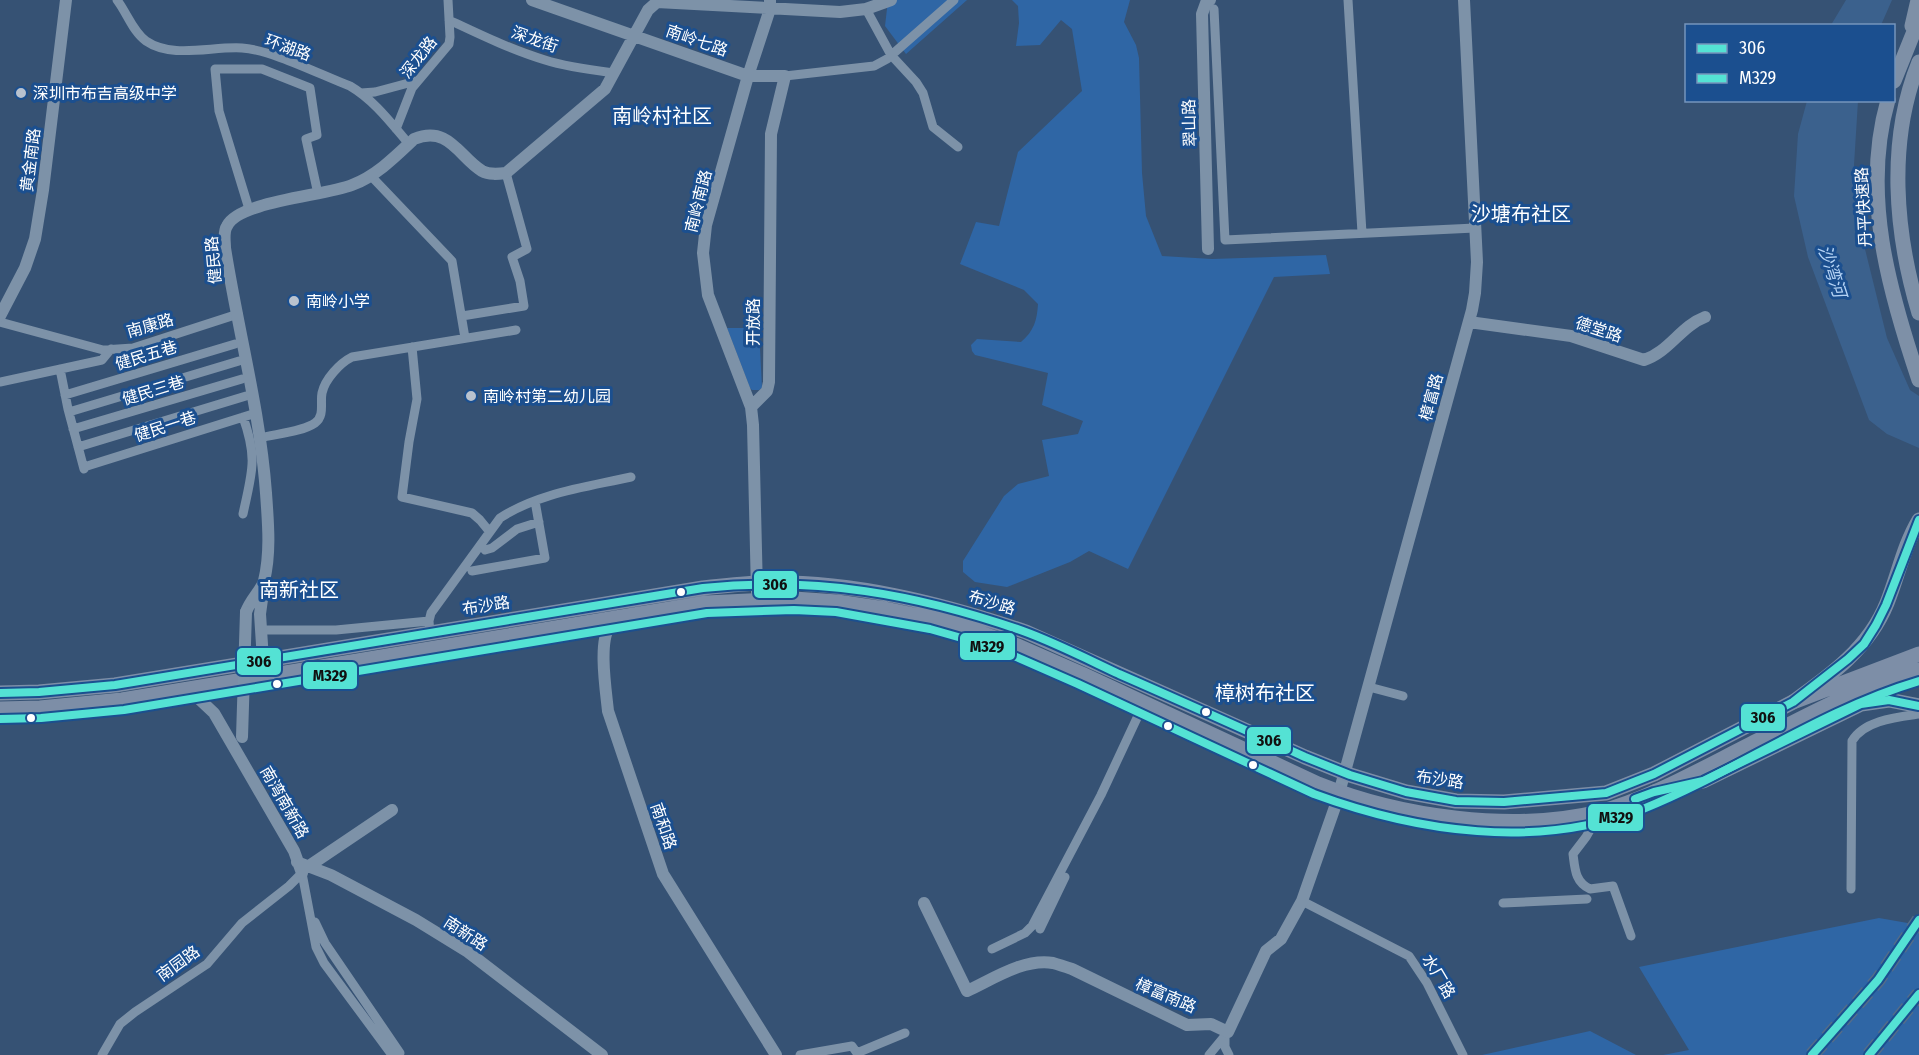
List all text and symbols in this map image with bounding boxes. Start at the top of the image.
street label: 南岭七路 [663,21,730,60]
street label: 深龙街 [509,23,561,56]
legend [1685,24,1895,102]
street label: 环湖路 [262,30,314,65]
street label: 深龙路 [396,33,441,82]
text: 306 [1739,37,1765,59]
text: M329 [1739,67,1776,89]
place label: 深圳市布吉高级中学 [33,84,177,103]
marker: 深圳市布吉高级中学 [14,86,28,100]
street label: 翠山路 [1179,99,1200,147]
district label: 南岭村社区 [612,104,712,128]
street label: 黄金南路 [17,127,44,193]
street label: 丹平快速路 [1852,167,1875,247]
street label: 南岭南路 [682,168,715,234]
district label: 沙塘布社区 [1471,202,1571,226]
street label: 健民路 [202,235,225,285]
water label: 沙湾河 [1813,242,1852,303]
place label: 南岭小学 [306,292,370,311]
marker: 南岭小学 [287,294,301,308]
street label: 开放路 [744,298,763,346]
street label: 南康路 [124,310,176,341]
street label: 德堂路 [1573,313,1625,346]
street label: 健民五巷 [113,337,180,374]
street label: 樟富路 [1416,371,1447,423]
street label: 健民三巷 [120,372,187,409]
place label: 南岭村第二幼儿园 [483,387,611,406]
marker: 南岭村第二幼儿园 [464,389,478,403]
street label: 健民一巷 [132,408,199,445]
line badge: 306 [753,570,798,599]
text: 306 [762,575,787,594]
district label: 南新社区 [259,578,339,602]
unlabelled marker [675,586,687,598]
street label: 布沙路 [966,586,1018,619]
street label: 布沙路 [461,592,511,619]
line badge: M329 [959,632,1016,661]
text: M329 [970,637,1004,656]
line badge: 306 [236,647,282,676]
text: 306 [246,652,271,671]
line badge: M329 [302,661,358,690]
text: M329 [313,666,347,685]
unlabelled marker [271,678,283,690]
district label: 樟树布社区 [1215,681,1315,705]
line badge: 306 [1740,703,1786,732]
unlabelled marker [1200,706,1212,718]
text: 306 [1750,708,1775,727]
unlabelled marker [25,712,37,724]
unlabelled marker [1162,720,1174,732]
line badge: 306 [1246,726,1292,755]
text: 306 [1256,731,1281,750]
unlabelled marker [1247,759,1259,771]
street label: 南湾南新路 [256,763,313,842]
street label: 布沙路 [1415,767,1465,792]
street label: 南和路 [647,800,680,852]
line badge: M329 [1587,803,1644,832]
text: M329 [1599,808,1633,827]
street label: 南新路 [440,912,491,954]
street label: 南园路 [153,942,203,985]
street label: 水厂路 [1418,951,1459,1002]
street label: 樟富南路 [1133,974,1199,1017]

